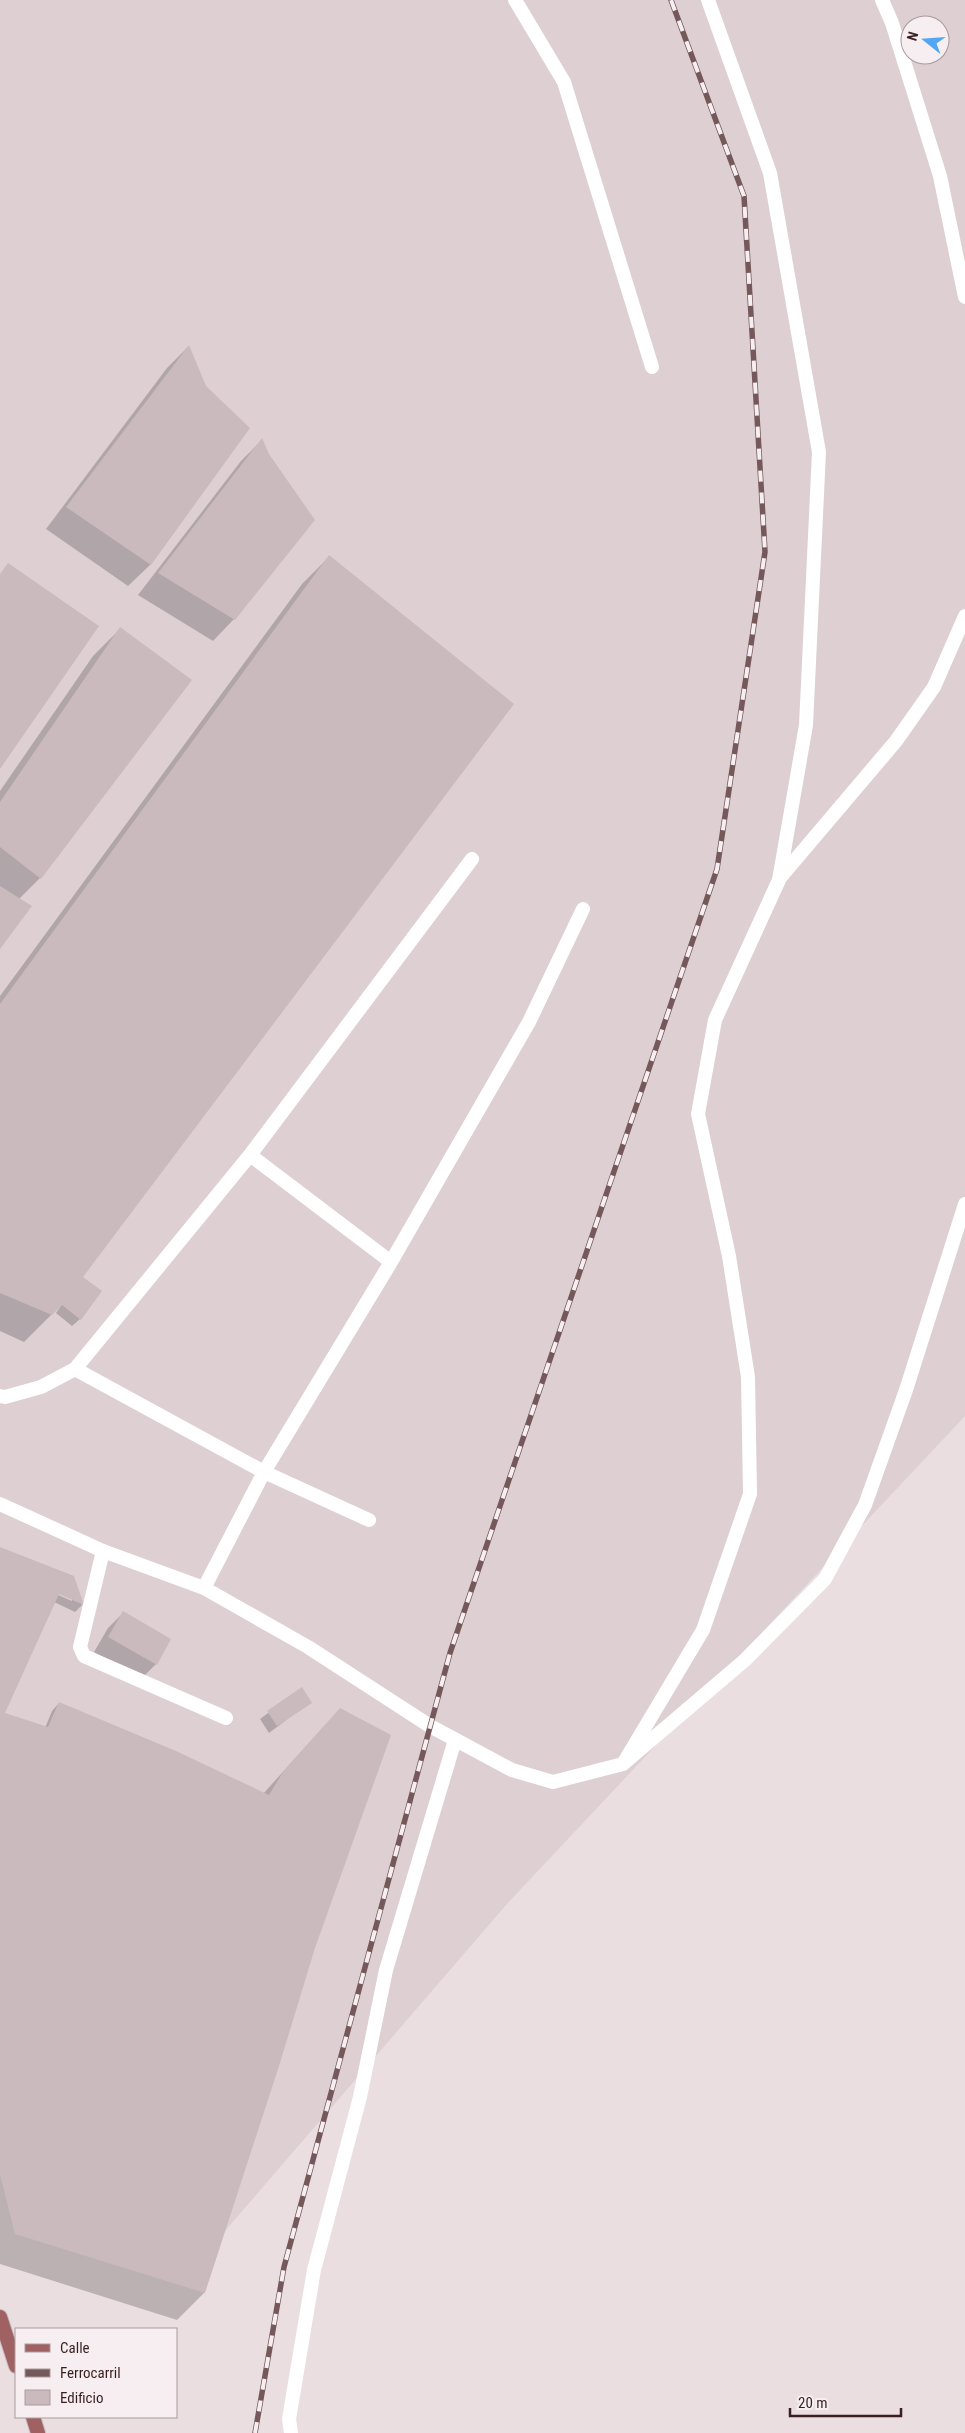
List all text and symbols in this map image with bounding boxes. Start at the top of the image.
north arrow [900,15,950,65]
text: N [904,30,921,43]
legend [15,2328,178,2418]
text: Calle [60,2339,90,2357]
text: Ferrocarril [60,2364,121,2382]
scale bar [790,2386,901,2418]
text: Edificio [60,2389,103,2407]
text: 20 m [798,2394,828,2412]

